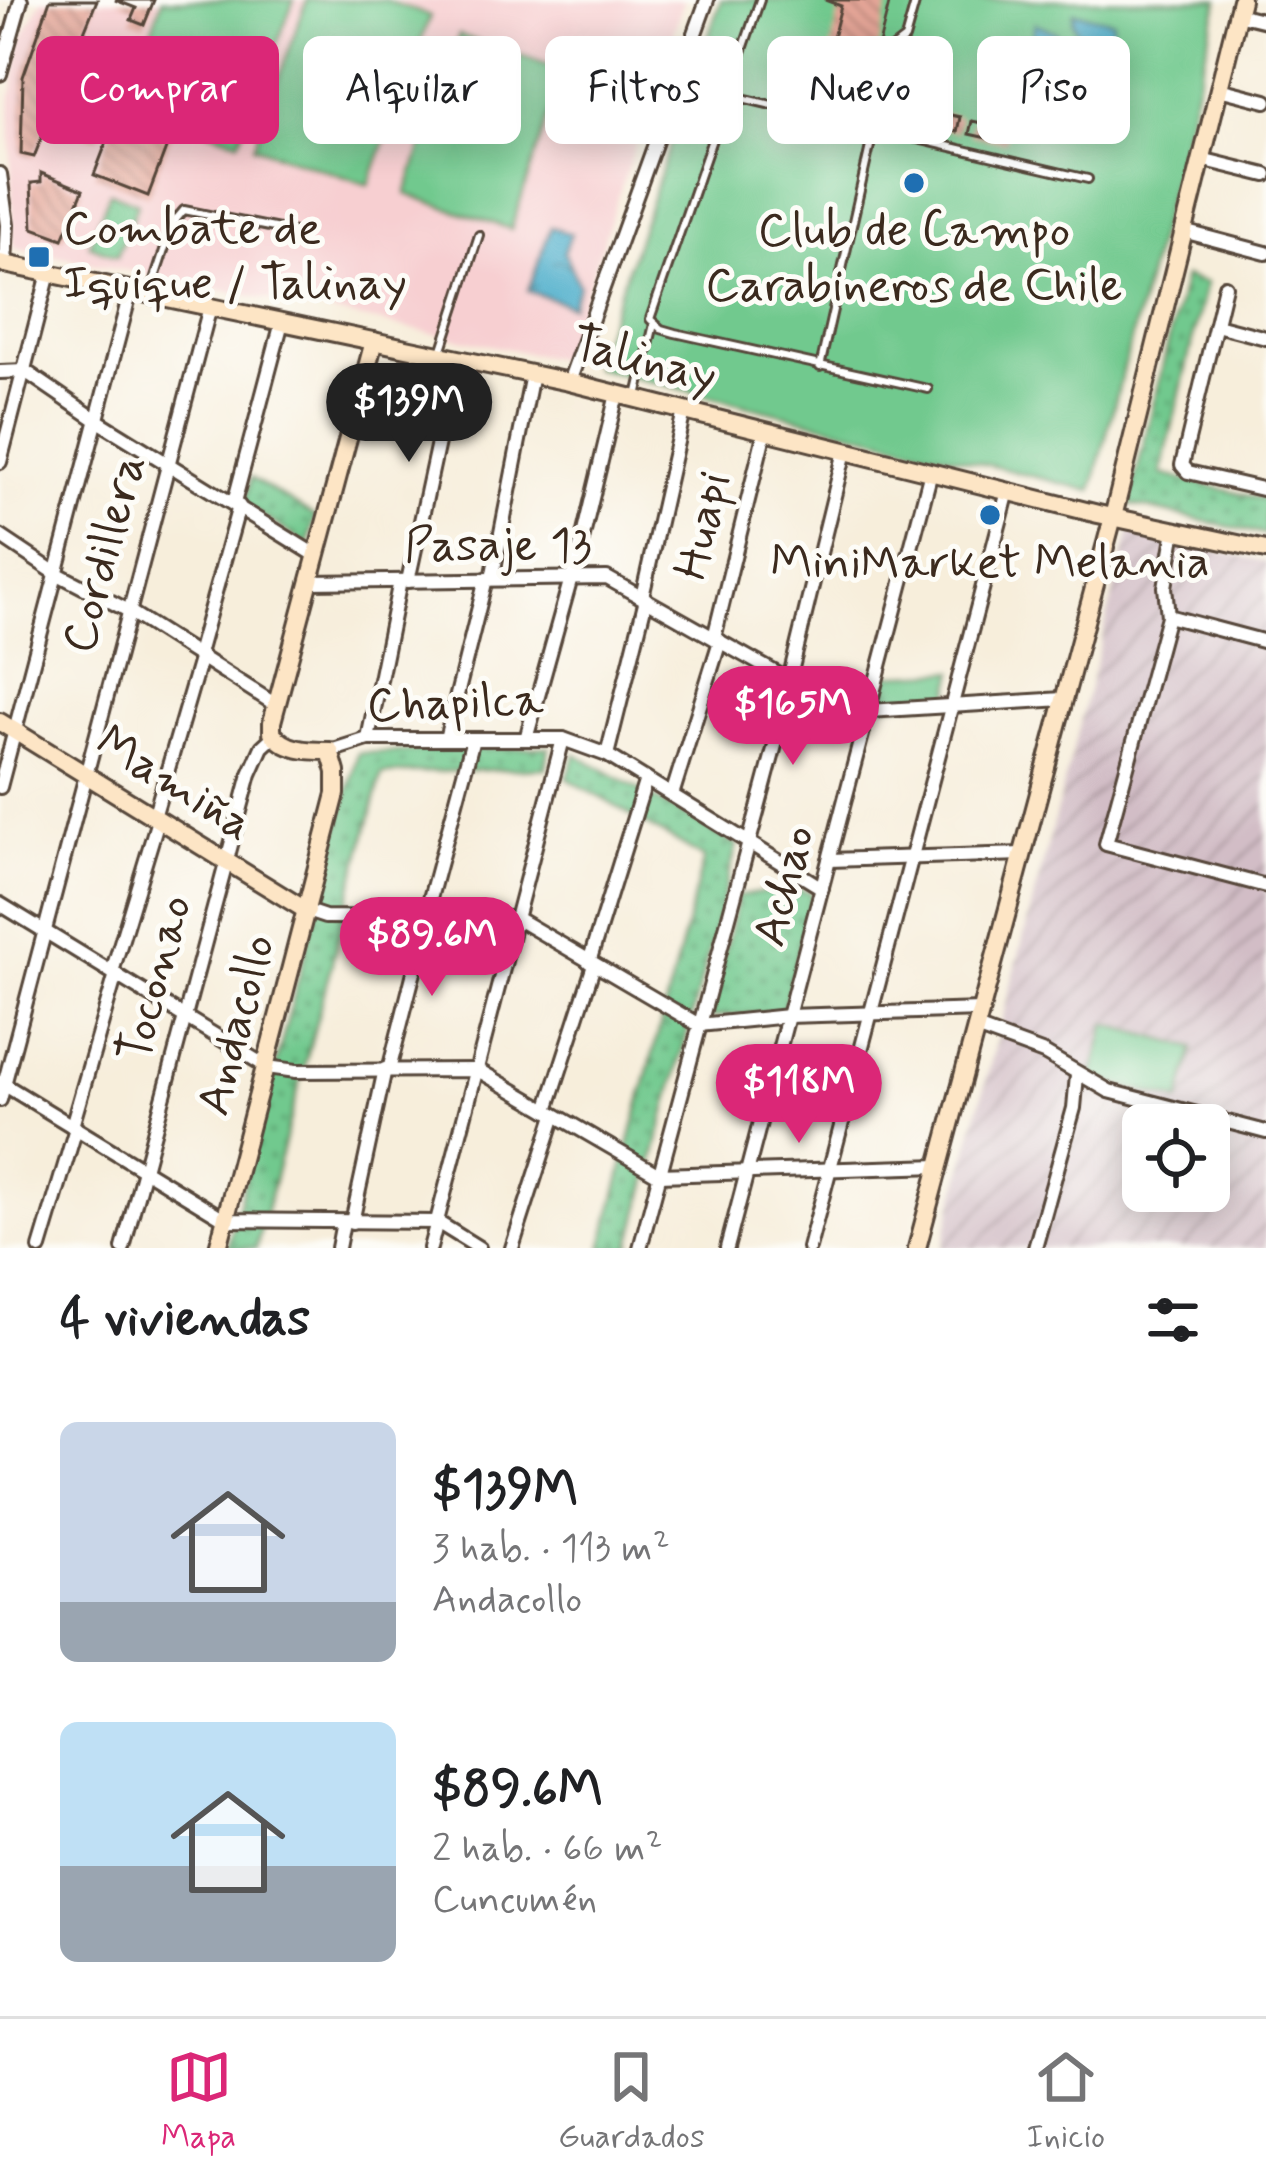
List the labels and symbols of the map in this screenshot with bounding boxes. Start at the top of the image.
marker: Club de Campo Carabineros de Chile [901,170,927,196]
place label: Combate de Iquique / Talinay [63,198,407,316]
place label: Club de Campo Carabineros de Chile [705,200,1123,318]
marker: Combate de Iquique / Talinay [26,244,52,270]
street label: Talinay [565,313,723,409]
pin: $139M [325,363,493,465]
street label: Cordillera [48,448,162,660]
street label: Huapi [660,466,748,586]
marker: MiniMarket Melania [977,502,1003,528]
street label: Pasaje 13 [404,515,592,578]
place label: MiniMarket Melania [770,532,1210,595]
pin: $165M [709,666,877,768]
street label: Chapilca [366,669,545,739]
street label: Mamiña [84,711,264,857]
street label: Achao [739,819,831,953]
street label: Toconao [103,888,209,1070]
pin: $89.6M [334,897,530,999]
street label: Andacollo [183,928,291,1122]
pin: $118M [715,1044,883,1146]

